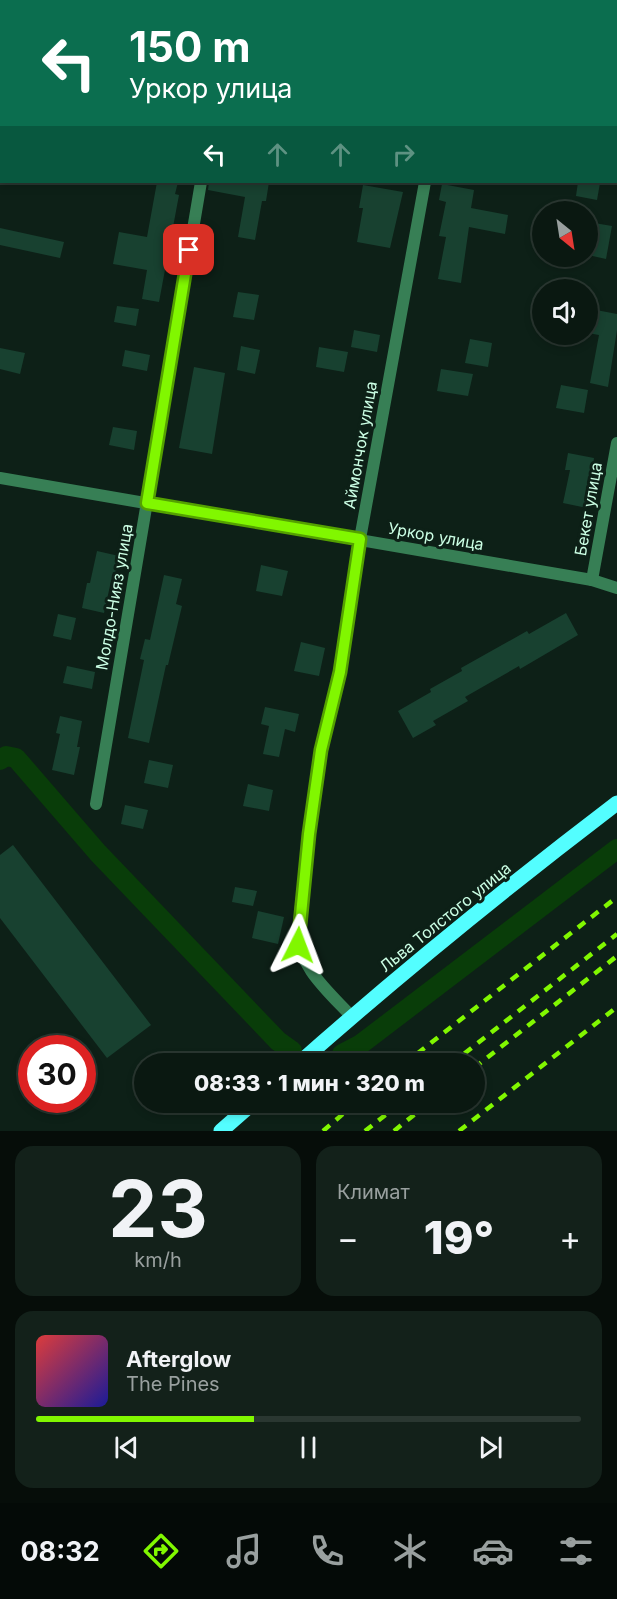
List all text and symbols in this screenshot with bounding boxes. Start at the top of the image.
text: 150 m [129,21,251,72]
icon: left [30,24,108,102]
text: Уркор улица [129,72,293,105]
icon: left [198,138,231,171]
icon: ahead [261,138,294,171]
icon: ahead [324,138,357,171]
icon: right [387,138,420,171]
north arrow [532,201,598,267]
map controls [532,201,598,345]
pin [163,224,214,275]
icon: arrive [172,233,205,266]
button: sound [532,279,598,345]
street label: Аймончок улица [339,380,381,510]
street label: Бекет улица [570,461,606,557]
street label: Уркор улица [387,518,485,554]
street label: Молдо-Нияз улица [91,522,137,672]
street label: Льва Толстого улица [375,858,515,976]
position arrow [266,913,330,977]
speed limit sign: 30 [18,1035,96,1113]
text: 08:33 · 1 мин · 320 m [194,1070,425,1096]
text: 23 [108,1161,208,1256]
text: Климат [337,1180,410,1204]
text: 19° [424,1210,494,1265]
text: − [337,1218,359,1258]
text: + [559,1218,581,1258]
text: km/h [134,1248,182,1272]
text: Afterglow [126,1346,231,1372]
text: The Pines [126,1372,220,1396]
icon: previous [110,1431,143,1464]
icon: pause [292,1431,325,1464]
icon: next [474,1431,507,1464]
icon: directions [140,1530,182,1572]
icon: music [223,1530,265,1572]
icon: phone [306,1530,348,1572]
icon: climate [389,1530,431,1572]
icon: car [472,1530,514,1572]
icon: filters [555,1530,597,1572]
text: 08:32 [20,1535,100,1568]

